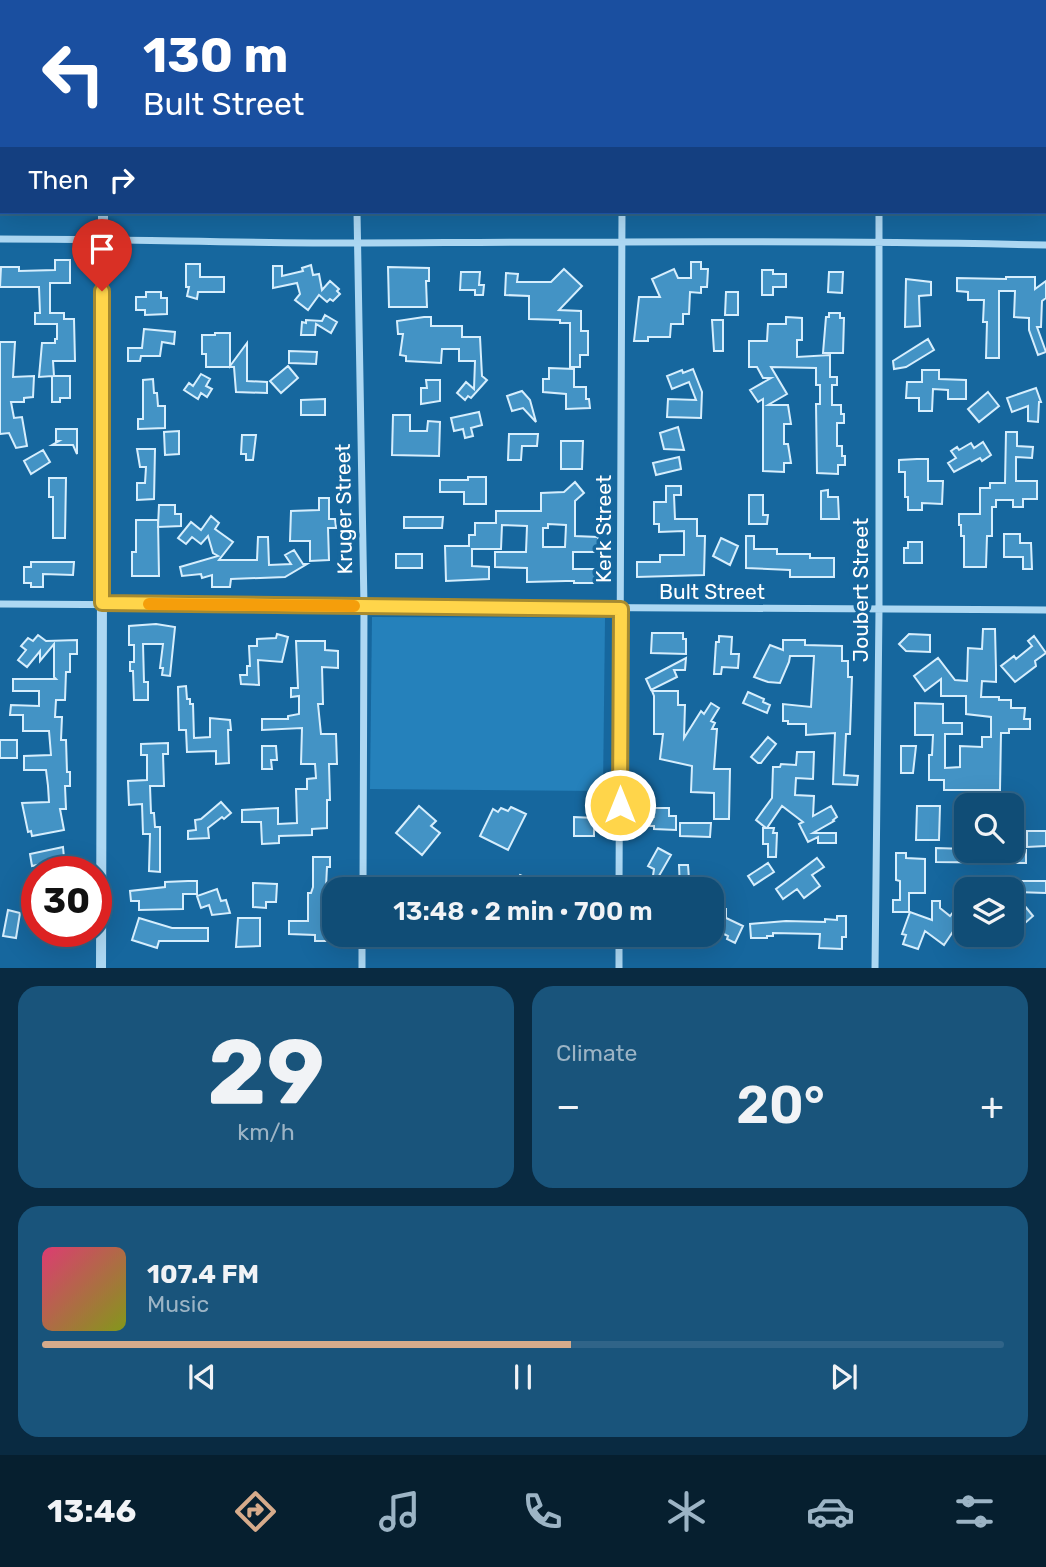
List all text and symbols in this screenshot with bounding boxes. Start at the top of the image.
text: 130 m [143,26,288,84]
icon: left [28,28,119,119]
text: Bult Street [143,85,304,123]
icon: right [103,161,141,199]
text: Then [28,165,89,196]
pin [72,219,132,291]
icon: arrive [83,230,121,268]
street label: Kruger Street [330,443,357,575]
street label: Kerk Street [591,475,616,583]
street label: Joubert Street [848,518,873,662]
street label: Bult Street [659,579,765,604]
position arrow [583,768,657,842]
map controls [954,793,1024,947]
button: search [954,793,1024,863]
speed limit sign: 30 [21,856,112,947]
button: layers [954,877,1024,947]
text: 13:48 · 2 min · 700 m [393,896,653,927]
text: 29 [207,1018,325,1126]
text: Climate [556,1039,637,1067]
text: 20° [736,1074,825,1136]
text: − [556,1083,581,1129]
text: + [980,1083,1004,1129]
text: km/h [237,1118,295,1146]
text: 107.4 FM [147,1259,259,1290]
text: Music [147,1290,209,1318]
icon: previous [183,1358,221,1396]
icon: pause [504,1358,542,1396]
icon: next [825,1358,863,1396]
icon: directions [231,1487,280,1536]
icon: music [375,1487,424,1536]
icon: phone [518,1487,567,1536]
icon: climate [662,1487,711,1536]
icon: car [806,1487,855,1536]
icon: filters [950,1487,999,1536]
text: 13:46 [47,1492,136,1530]

